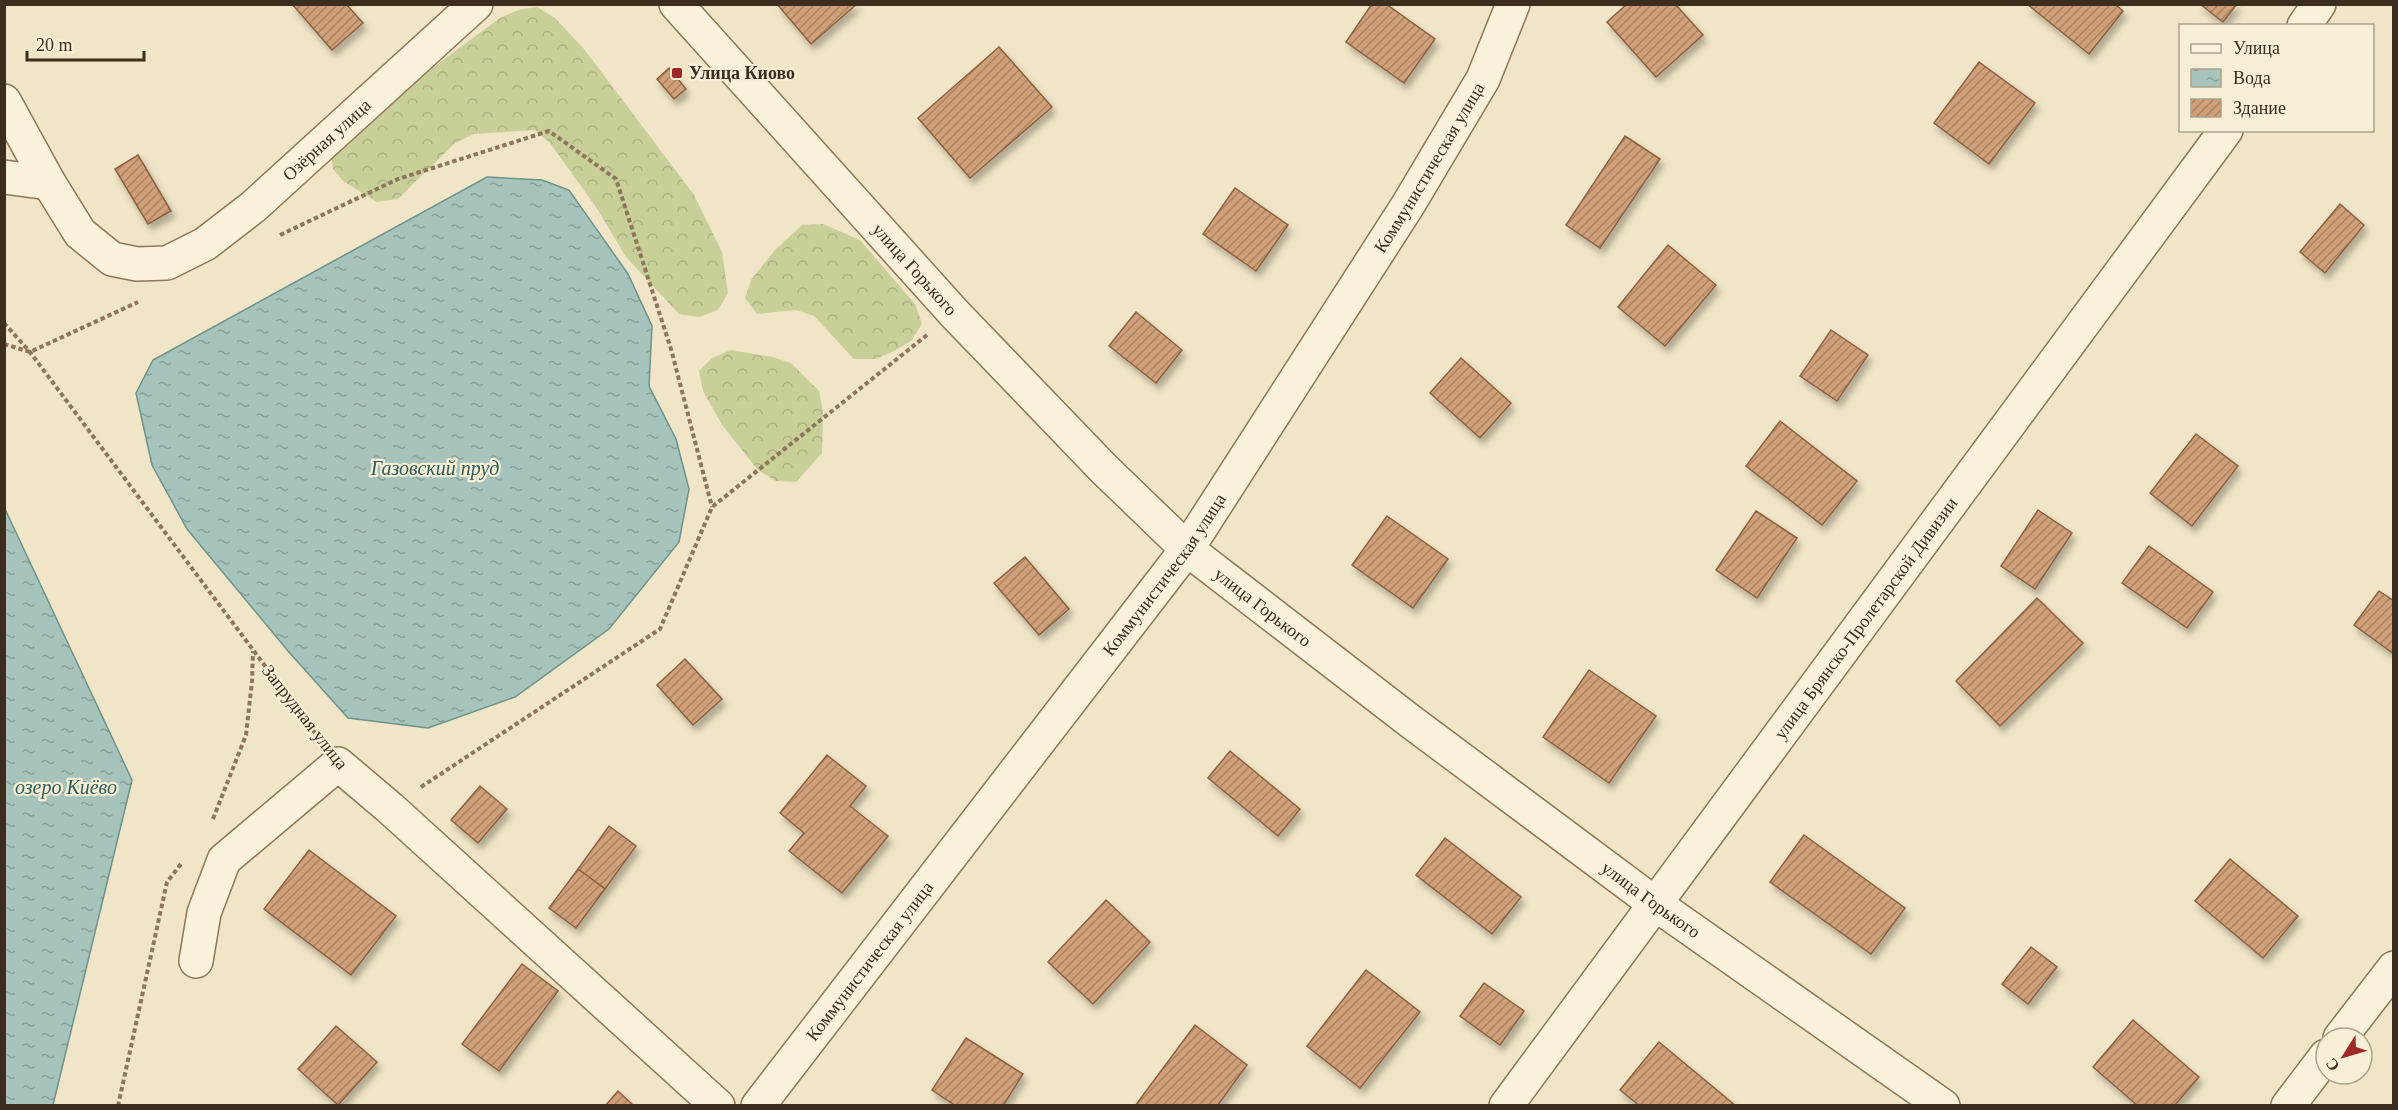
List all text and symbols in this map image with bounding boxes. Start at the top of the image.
scale bar [27,24,144,62]
legend [2179,24,2374,132]
text: 20 m [36,35,73,55]
text: Улица [2233,38,2280,58]
place label: Улица Киово [689,63,795,83]
marker: Улица Киово [670,66,684,80]
text: Вода [2233,68,2271,88]
street label: Коммунистическая улица [1370,79,1489,256]
street label: Озёрная улица [279,95,375,185]
text: Здание [2233,98,2286,118]
street label: улица Горького [868,219,961,320]
water label: Газовский пруд [370,457,499,480]
street label: Коммунистическая улица [1099,490,1230,660]
street label: улица Брянско-Пролетарской Дивизии [1770,493,1962,743]
street label: улица Горького [1210,564,1315,651]
street label: Запрудная улица [258,661,352,773]
water label: озеро Киёво [15,776,117,799]
street label: улица Горького [1598,857,1704,942]
street label: Коммунистическая улица [802,877,937,1045]
north arrow [2314,1026,2374,1086]
text: С [2322,1055,2343,1074]

